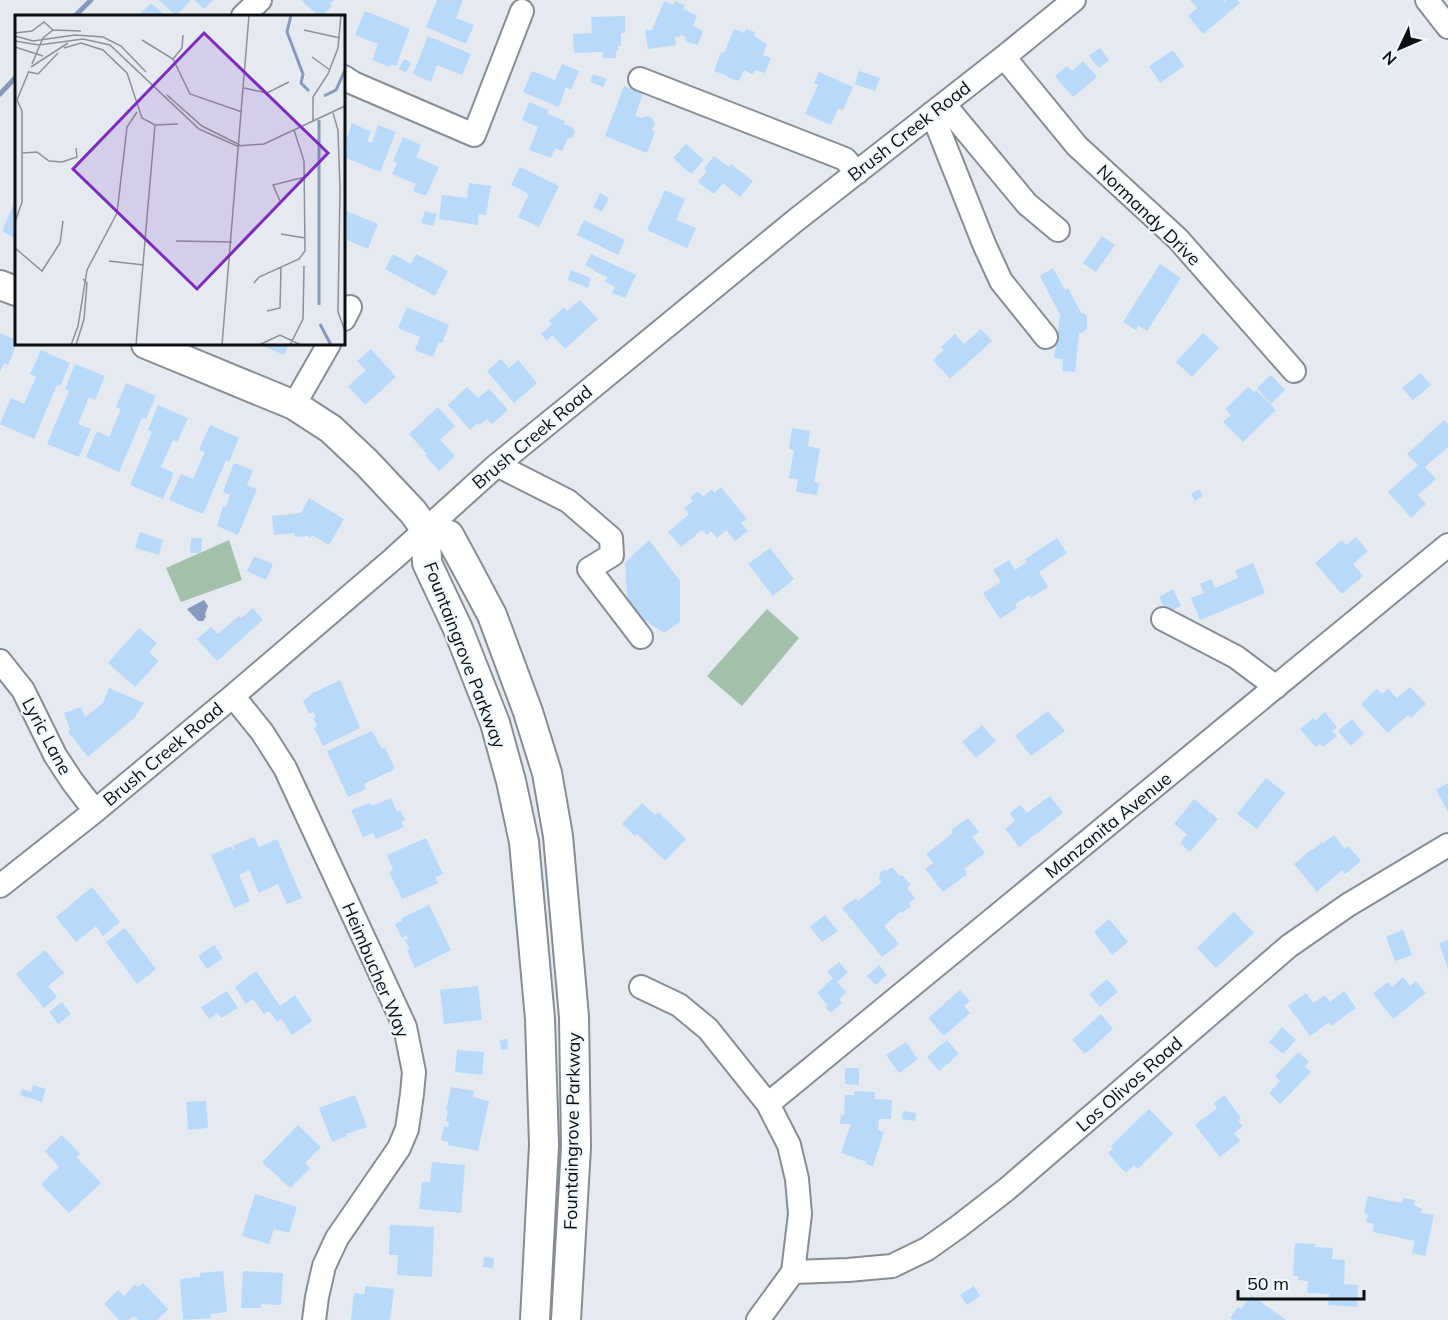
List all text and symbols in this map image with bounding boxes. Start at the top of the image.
inset map [15,15,345,345]
north arrow [1370,18,1430,78]
text: N [1378,47,1401,70]
street label: Brush Creek Road [843,76,975,186]
street label: Normandy Drive [1092,160,1206,270]
street label: Brush Creek Road [467,380,597,494]
street label: Fountaingrove Parkway [419,559,511,752]
street label: Lyric Lane [17,694,77,778]
street label: Brush Creek Road [98,697,228,811]
street label: Manzanita Avenue [1040,767,1176,883]
street label: Heimbucher Way [337,899,415,1041]
street label: Fountaingrove Parkway [559,1032,585,1230]
street label: Los Olivos Road [1071,1032,1187,1136]
scale bar [1238,1263,1364,1301]
text: 50 m [1247,1272,1289,1295]

